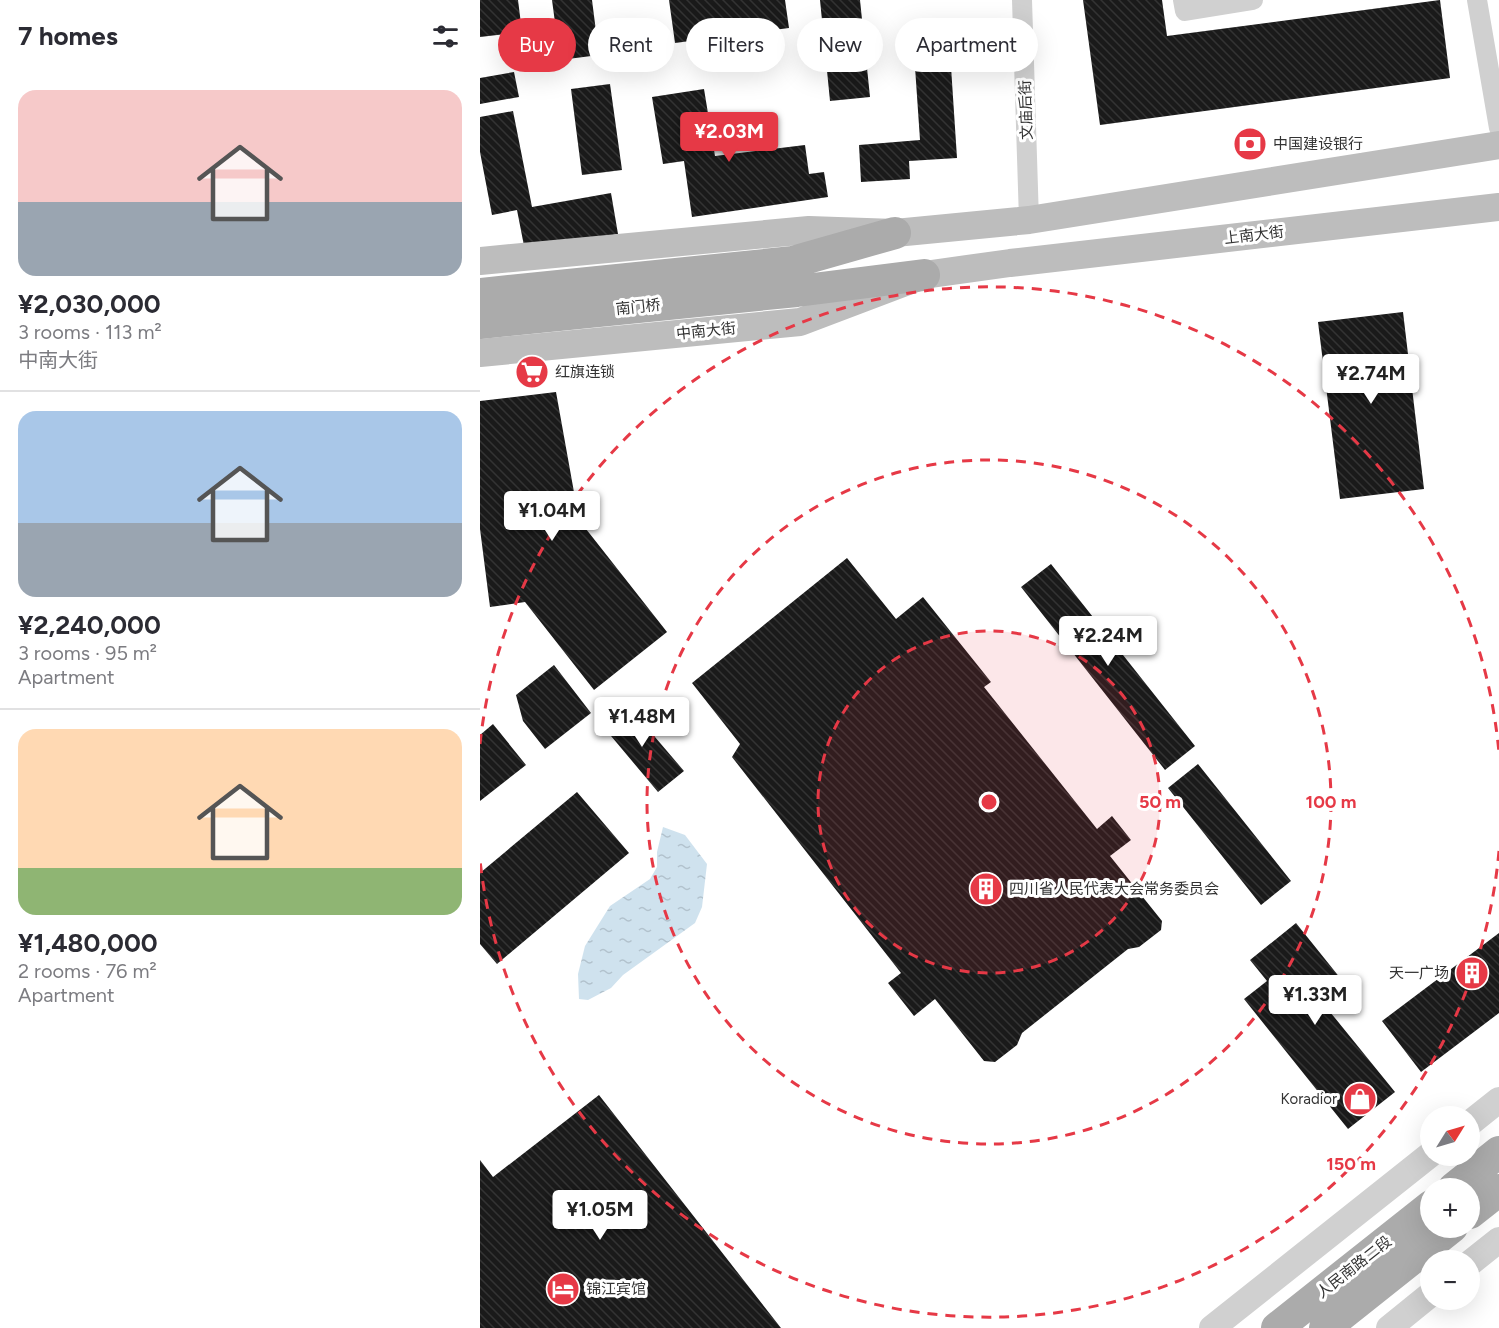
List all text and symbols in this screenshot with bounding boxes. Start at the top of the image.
chip: Buy [498,18,576,72]
chip: Rent [588,18,674,72]
chip: Filters [686,18,785,72]
chip: New [797,18,883,72]
chip: Apartment [895,18,1038,72]
text: 7 homes [18,20,118,52]
icon: filters [429,20,462,53]
street label: 文庙后街 [1016,80,1036,140]
pin: ¥2.03M [680,112,778,163]
text: ¥2.03M [694,119,764,143]
bank icon: 中国建设银行 [1232,126,1268,162]
icon: home [186,129,294,237]
place label: 中国建设银行 [1273,135,1363,153]
street label: 上南大街 [1223,222,1285,248]
text: ¥2,030,000 [18,288,161,320]
street label: 南门桥 [615,296,661,318]
street label: 中南大街 [675,319,737,343]
text: 3 rooms · 113 m² [18,320,162,344]
text: 中南大街 [18,348,98,372]
supermarket icon: 红旗连锁 [514,354,550,390]
pin: ¥2.74M [1322,354,1420,405]
text: ¥2.74M [1336,361,1406,385]
place label: 红旗连锁 [555,363,615,381]
icon: home [186,450,294,558]
pin: ¥1.04M [503,491,601,542]
text: ¥1.04M [518,498,586,522]
text: ¥2,240,000 [18,609,161,641]
pin: ¥2.24M [1059,616,1157,667]
text: ¥2.24M [1073,623,1143,647]
text: 3 rooms · 95 m² [18,641,157,665]
text: Apartment [18,665,115,689]
pin: ¥1.48M [593,697,691,748]
text: ¥1.48M [608,704,676,728]
icon: home [186,768,294,876]
text: 50 m [1139,791,1181,813]
text: 100 m [1306,791,1356,813]
centre of rings [979,792,999,812]
building icon: 四川省人民代表大会常务委员会 [968,871,1004,907]
place label: 四川省人民代表大会常务委员会 [1009,880,1219,898]
text: ¥1,480,000 [18,927,158,959]
building icon: 天一广场 [1454,955,1490,991]
text: 2 rooms · 76 m² [18,959,157,983]
place label: 天一广场 [1389,964,1449,982]
pin: ¥1.33M [1266,975,1364,1026]
text: ¥1.33M [1283,982,1347,1006]
text: Apartment [18,983,115,1007]
shop icon: Koradior [1342,1081,1378,1117]
place label: Koradior [1281,1090,1337,1108]
north arrow [1420,1106,1480,1166]
map controls [1420,1106,1480,1310]
text: 150 m [1326,1153,1376,1175]
button: + [1420,1178,1480,1238]
pin: ¥1.05M [551,1190,649,1241]
text: ¥1.05M [566,1197,634,1221]
street label: 人民南路二段 [1313,1232,1395,1302]
button: − [1420,1250,1480,1310]
hotel icon: 锦江宾馆 [545,1271,581,1307]
place label: 锦江宾馆 [586,1280,646,1298]

